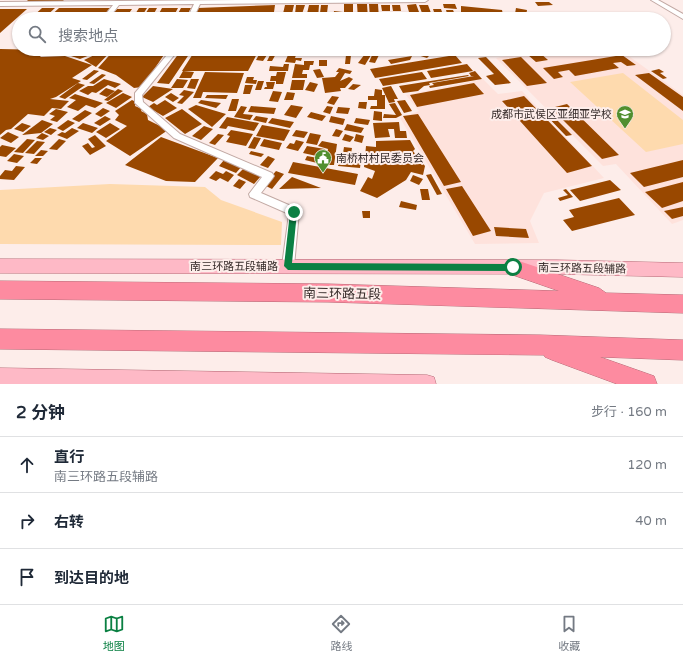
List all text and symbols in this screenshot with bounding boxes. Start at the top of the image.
search box [12,12,671,56]
icon: search [26,23,48,45]
text: 搜索地点 [58,27,118,45]
school or university icon: 成都市武侯区亚细亚学校 [615,104,635,129]
place label: 成都市武侯区亚细亚学校 [491,108,612,121]
public building icon: 南桥村村民委员会 [313,148,333,173]
place label: 南桥村村民委员会 [336,152,424,165]
route end [285,203,303,221]
route start [504,258,522,276]
street label: 南三环路五段辅路 [190,260,278,273]
street label: 南三环路五段辅路 [538,261,626,276]
street label: 南三环路五段 [303,285,381,303]
text: 2 分钟 [16,402,65,423]
text: 步行 · 160 m [591,404,667,420]
text: 直行 [54,448,84,466]
icon: ahead [16,454,38,476]
text: 120 m [627,457,667,473]
text: 南三环路五段辅路 [54,469,158,485]
icon: right [16,510,38,532]
text: 右转 [54,513,84,531]
text: 40 m [635,513,667,529]
icon: arrive [16,566,38,588]
text: 到达目的地 [54,569,129,587]
tab: 地图 [103,613,125,653]
tab: 路线 [330,613,352,653]
tab: 收藏 [558,613,580,653]

